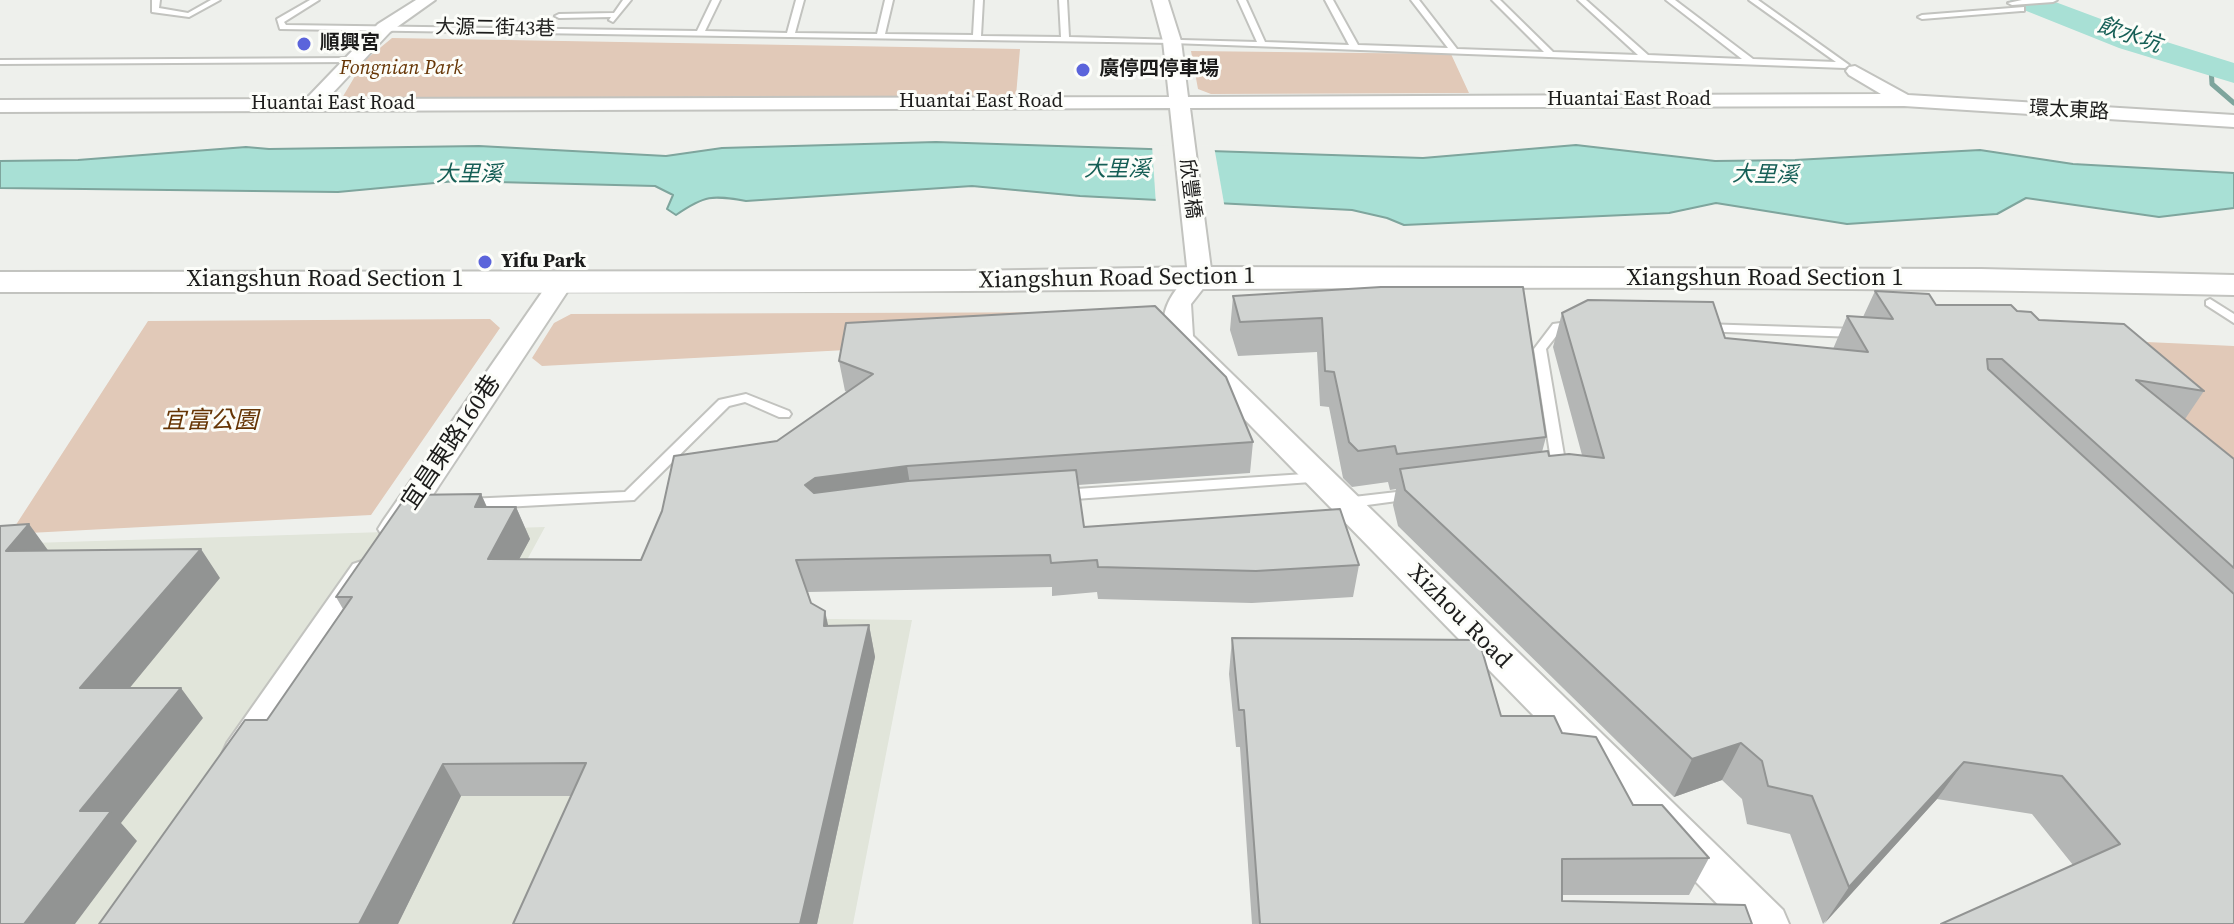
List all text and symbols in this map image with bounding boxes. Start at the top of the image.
water label: 飲水坑 [2094,13,2164,59]
street label: 大源二街43巷 [435,16,555,42]
place label: 順興宮 [320,32,380,56]
marker: 順興宮 [295,35,313,53]
park label: Fongnian Park [339,57,463,81]
place label: 廣停四停車場 [1099,58,1219,82]
marker: 廣停四停車場 [1074,61,1092,79]
street label: Huantai East Road [1547,88,1711,112]
street label: Huantai East Road [899,90,1063,114]
street label: Huantai East Road [251,92,415,116]
street label: 環太東路 [2028,97,2110,125]
water label: 大里溪 [1084,157,1150,183]
street label: 欣豐橋 [1173,158,1205,220]
water label: 大里溪 [436,162,502,188]
water label: 大里溪 [1732,162,1798,190]
place label: Yifu Park [501,250,586,274]
marker: Yifu Park [476,253,494,271]
street label: Xiangshun Road Section 1 [978,262,1256,296]
street label: Xiangshun Road Section 1 [1627,265,1903,293]
street label: Xiangshun Road Section 1 [187,266,463,294]
street label: 宜昌東路160巷 [396,370,508,516]
park label: 宜富公園 [162,408,258,436]
street label: Xizhou Road [1401,559,1517,675]

